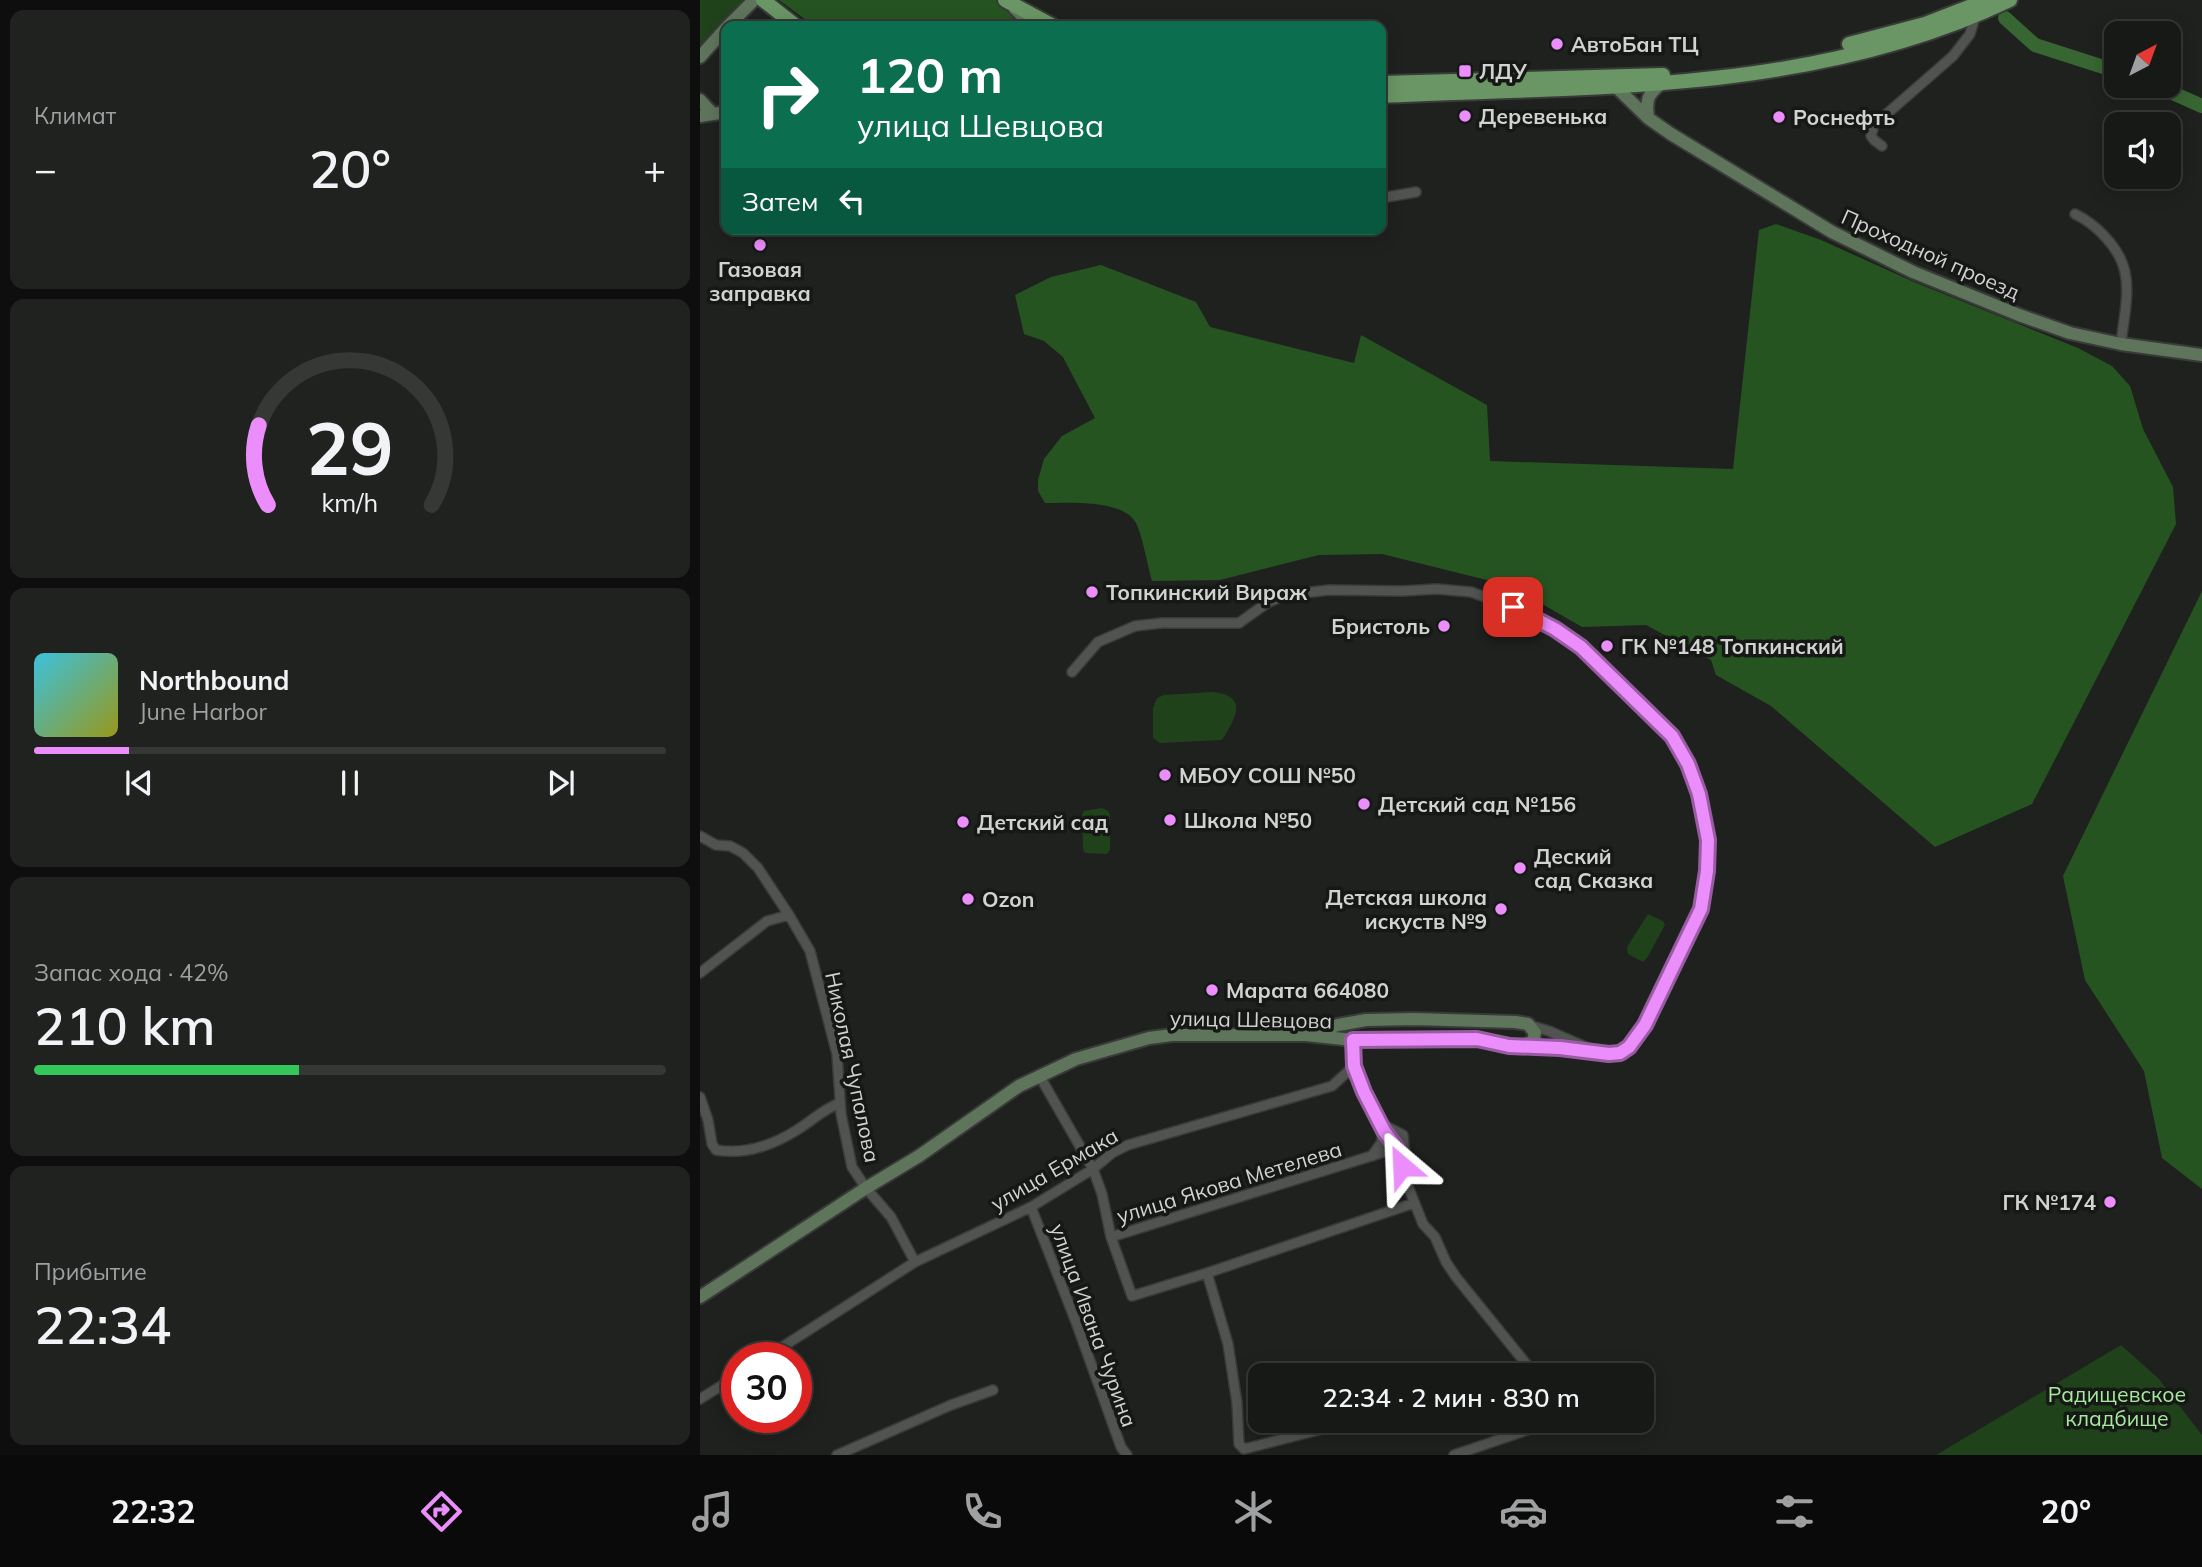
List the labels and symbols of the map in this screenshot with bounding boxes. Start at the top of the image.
north arrow [2104,21,2180,98]
place label: АвтоБан ТЦ [1571,31,1699,57]
marker: АвтоБан ТЦ [1549,36,1565,52]
place label: ЛДУ [1479,58,1527,84]
marker: ЛДУ [1457,63,1473,79]
place label: Деревенька [1479,103,1607,129]
place label: Роснефть [1793,104,1895,130]
marker: Деревенька [1457,108,1473,124]
marker: Роснефть [1771,109,1787,125]
street label: Проходной проезд [1838,203,2024,305]
marker: Газовая заправка [752,237,768,253]
place label: Газовая заправка [709,256,811,306]
pin [1483,577,1543,637]
place label: Топкинский Вираж [1106,579,1307,605]
marker: Топкинский Вираж [1084,584,1100,600]
place label: Бристоль [1331,613,1430,639]
marker: Бристоль [1436,618,1452,634]
place label: ГК №148 Топкинский [1621,633,1844,659]
marker: ГК №148 Топкинский [1599,638,1615,654]
place label: МБОУ СОШ №50 [1179,762,1356,788]
marker: МБОУ СОШ №50 [1157,767,1173,783]
place label: Детский сад №156 [1378,791,1576,817]
marker: Детский сад №156 [1356,796,1372,812]
place label: Школа №50 [1184,807,1312,833]
place label: Детский сад [977,809,1108,835]
marker: Школа №50 [1162,812,1178,828]
marker: Детский сад [955,814,971,830]
place label: Деский сад Сказка [1534,843,1653,893]
marker: Деский сад Сказка [1512,860,1528,876]
place label: Детская школа искуств №9 [1326,884,1487,934]
place label: Ozon [982,886,1034,912]
marker: Ozon [960,891,976,907]
marker: Детская школа искуств №9 [1493,901,1509,917]
street label: Николая Чупалова [820,969,886,1165]
place label: Марата 664080 [1226,977,1389,1003]
marker: Марата 664080 [1204,982,1220,998]
street label: улица Шевцова [1170,1005,1332,1033]
street label: улица Ермака [986,1122,1122,1216]
position arrow [1365,1129,1439,1203]
street label: улица Якова Метелева [1113,1135,1345,1229]
place label: ГК №174 [2003,1189,2096,1215]
marker: ГК №174 [2102,1194,2118,1210]
street label: улица Ивана Чурина [1045,1220,1143,1430]
speed limit sign: 30 [721,1342,812,1433]
park label: Радищевское кладбище [2048,1381,2186,1431]

